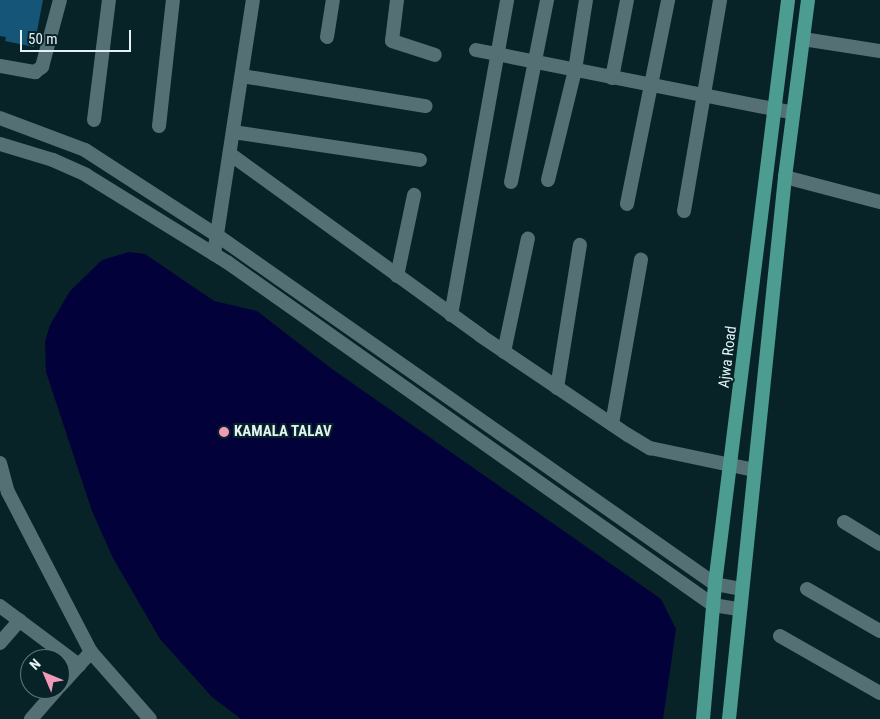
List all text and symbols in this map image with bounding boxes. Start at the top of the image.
scale bar [22,20,134,52]
text: 50 m [28,30,58,48]
street label: Ajwa Road [715,325,741,389]
place label: KAMALA TALAV [234,423,332,441]
marker: KAMALA TALAV [218,426,230,438]
north arrow [20,649,70,699]
text: N [26,655,44,673]

